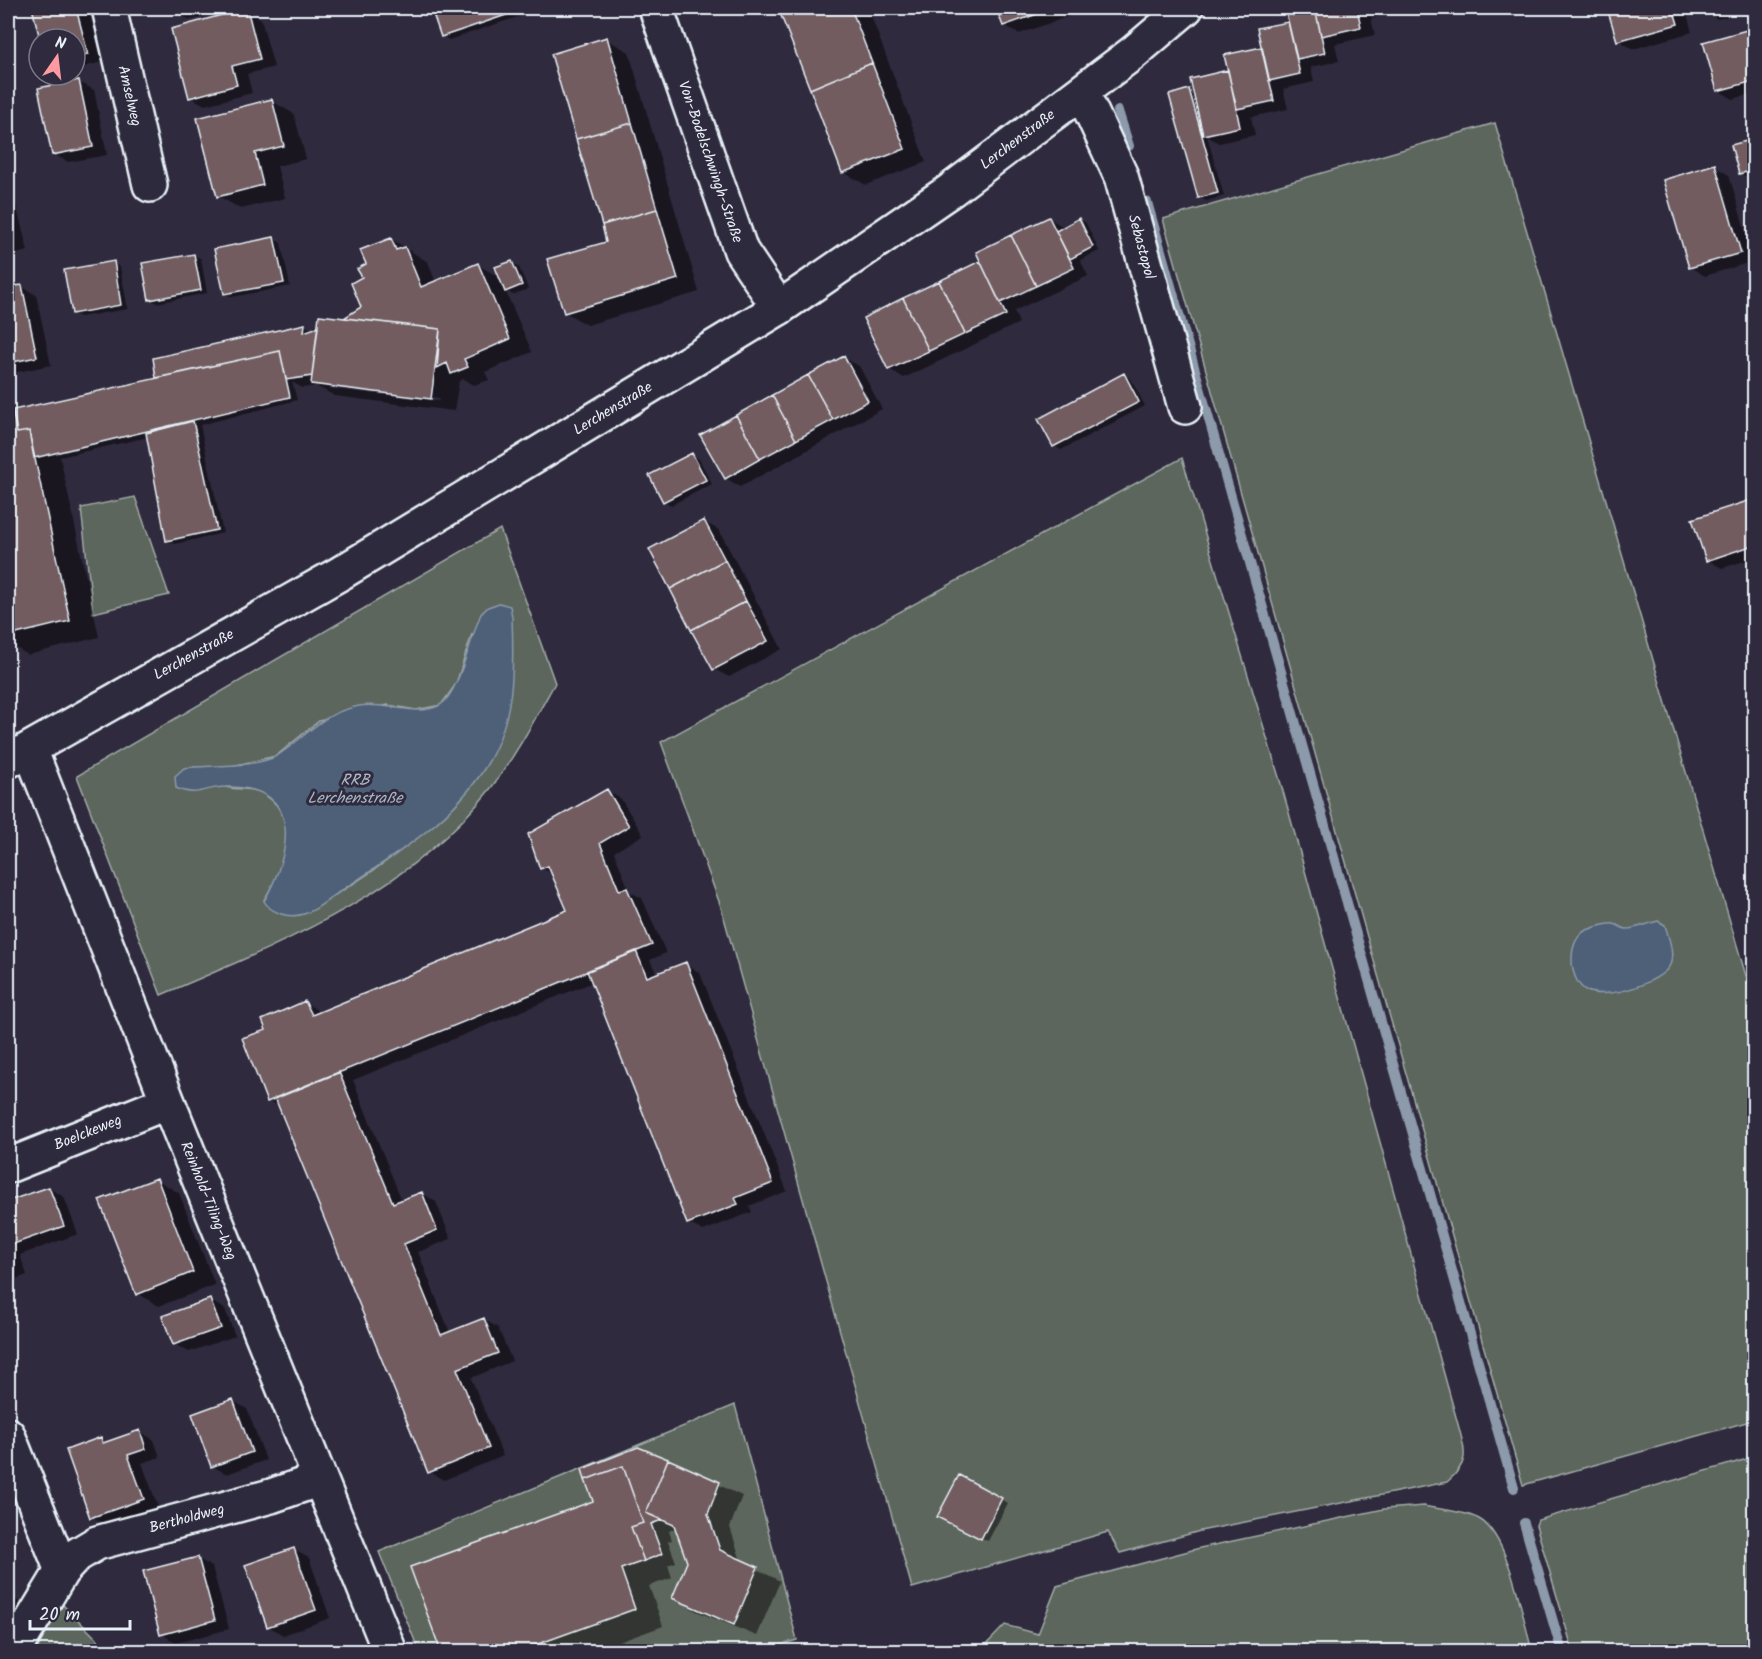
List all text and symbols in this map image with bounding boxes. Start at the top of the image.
north arrow [27,27,87,87]
text: N [52,31,68,57]
street label: Amselweg [110,63,148,129]
street label: Von-Bodelschwingh-Straße [671,78,749,247]
street label: Lerchenstraße [975,103,1061,176]
street label: Sebastopol [1121,212,1161,282]
street label: Lerchenstraße [569,376,658,442]
street label: Lerchenstraße [149,623,239,687]
water label: RRB Lerchenstraße [307,768,404,811]
street label: Boelckeweg [50,1109,126,1157]
street label: Reinhold-Tiling-Weg [173,1138,243,1264]
street label: Bertholdweg [147,1497,227,1541]
scale bar [30,1593,130,1631]
text: 20 m [39,1601,80,1630]

